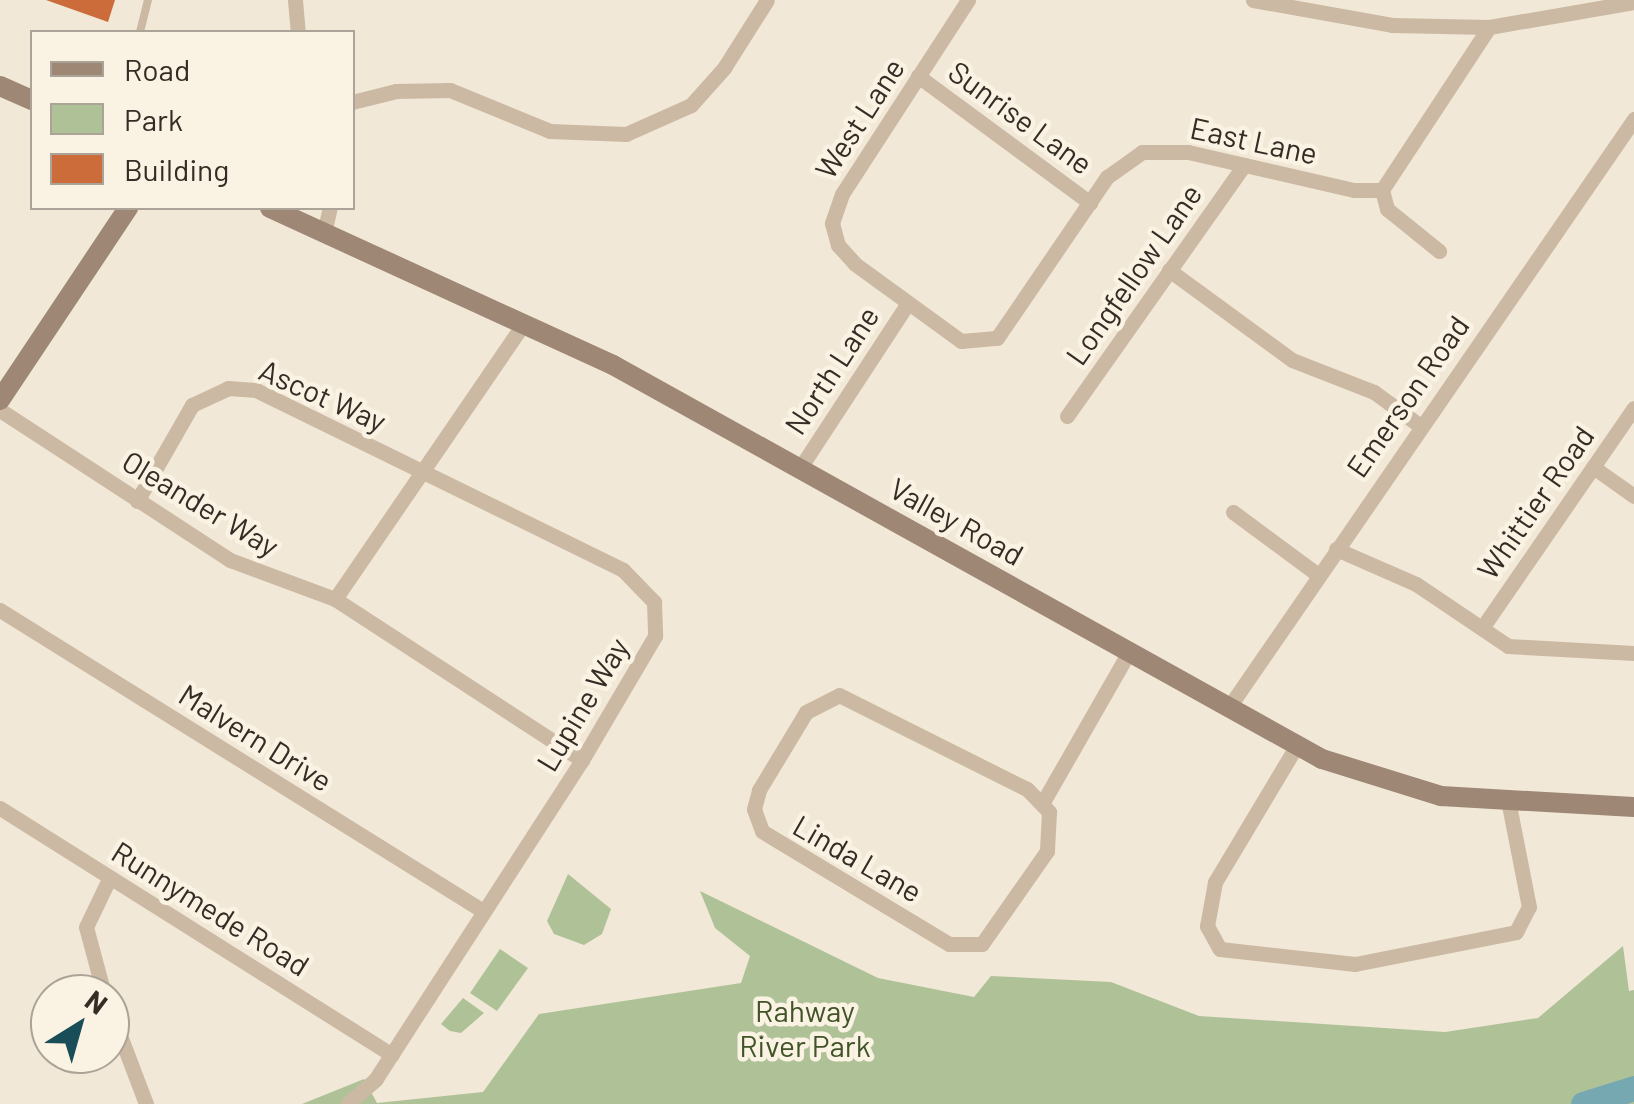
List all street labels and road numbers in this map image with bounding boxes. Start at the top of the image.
street label: West Lane [807,51,911,185]
street label: Sunrise Lane [942,53,1100,181]
street label: East Lane [1187,109,1321,171]
street label: Longfellow Lane [1057,177,1209,371]
street label: North Lane [776,299,886,441]
street label: Emerson Road [1338,308,1476,484]
street label: Ascot Way [254,351,392,439]
street label: Whittier Road [1469,418,1601,586]
street label: Oleander Way [116,442,286,564]
street label: Valley Road [884,470,1030,572]
street label: Lupine Way [528,631,636,777]
street label: Malvern Drive [173,676,339,798]
street label: Linda Lane [787,807,929,909]
street label: Runnymede Road [106,833,316,983]

